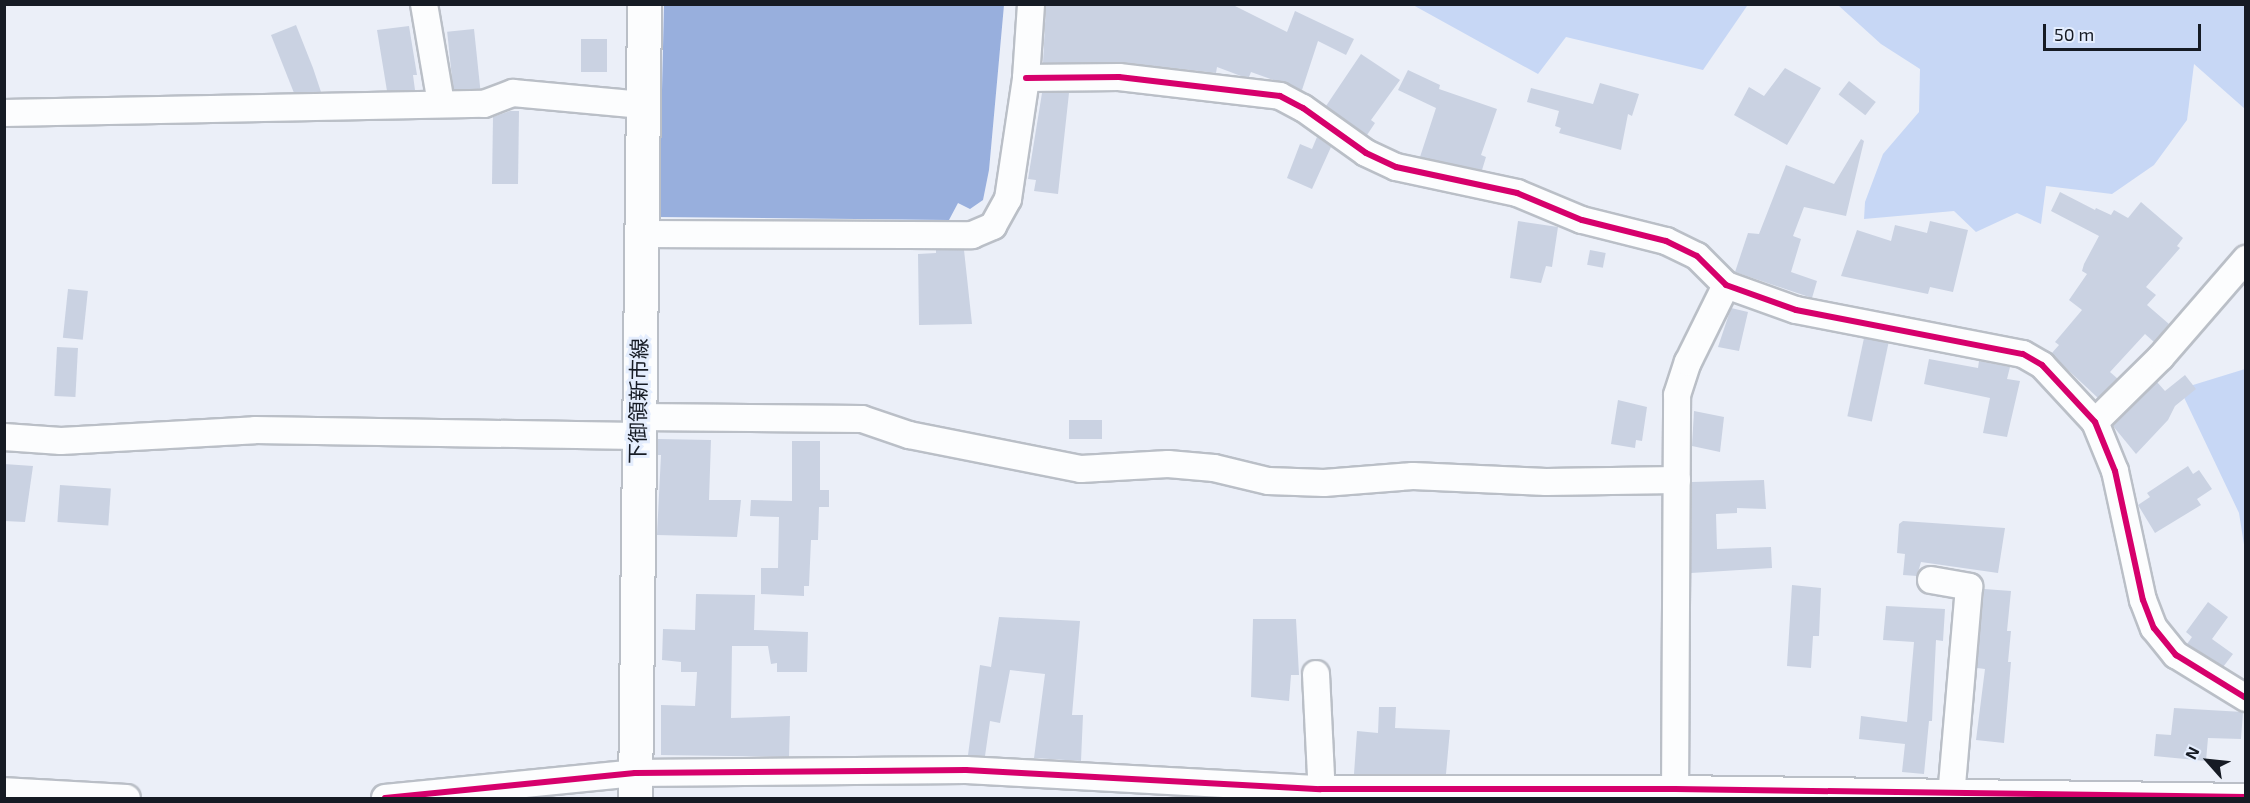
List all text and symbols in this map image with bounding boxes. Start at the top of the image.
scale bar [2046,12,2204,50]
text: 50 m [2054,23,2094,45]
street label: 下御領新市線 [624,338,652,464]
north arrow [2178,731,2238,791]
text: N [2180,743,2203,762]

